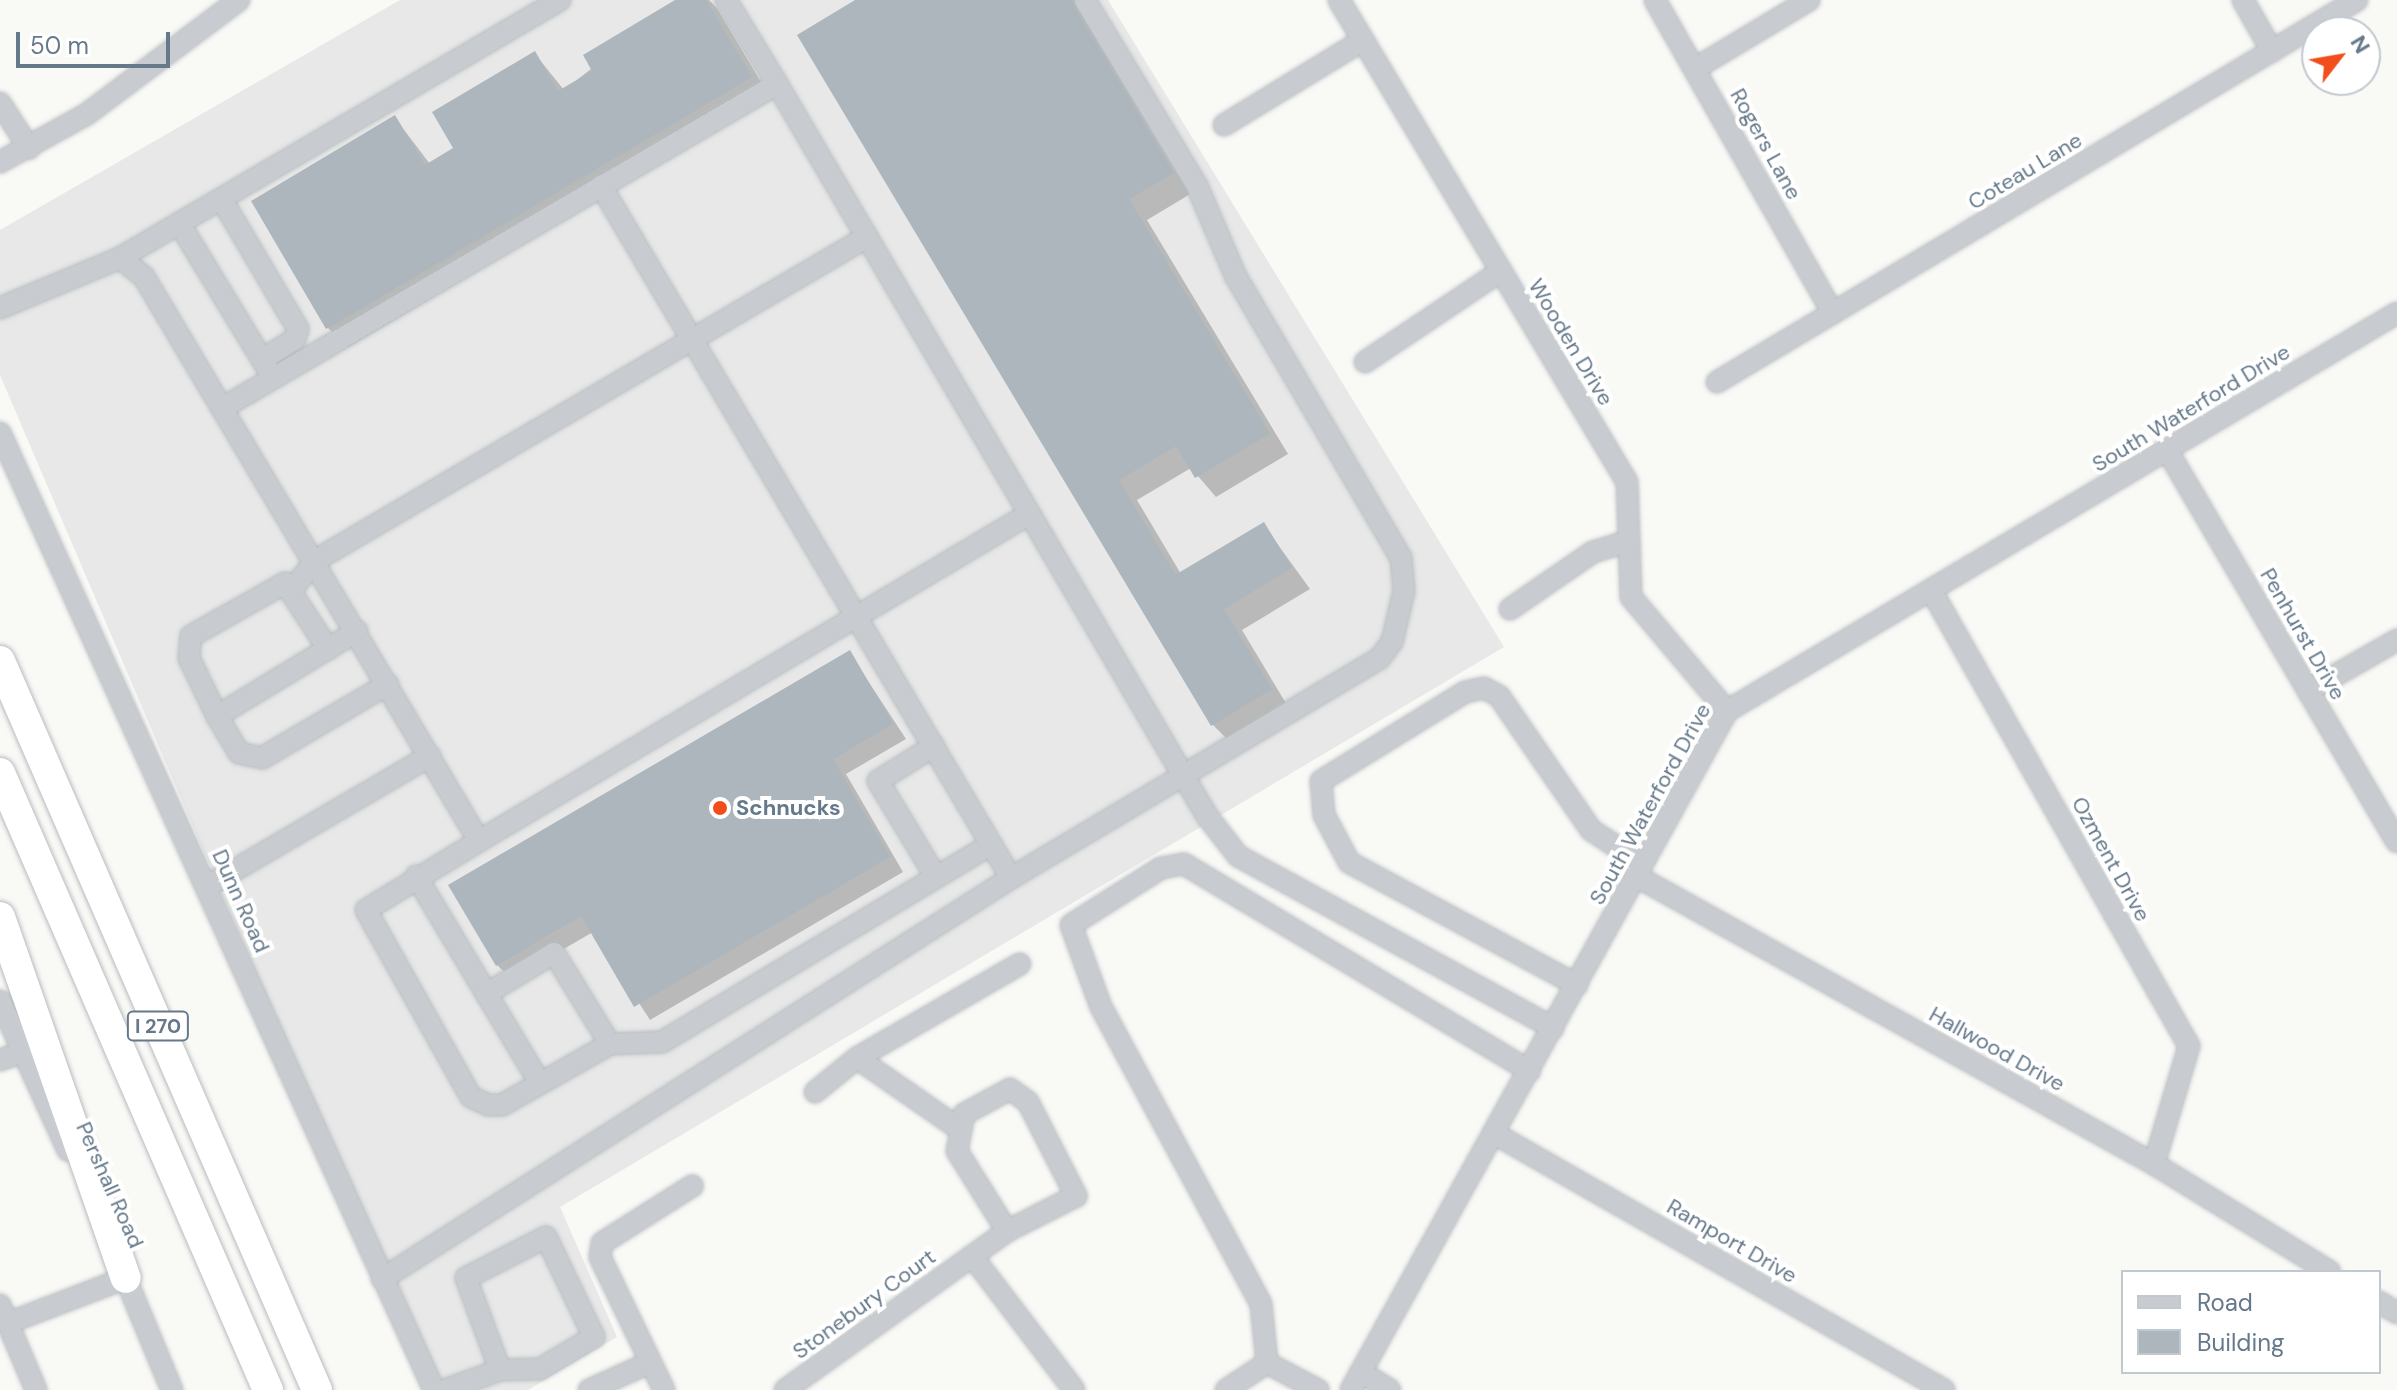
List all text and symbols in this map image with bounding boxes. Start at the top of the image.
scale bar [20,16,174,66]
north arrow [2301,16,2381,96]
text: 50 m [30,30,89,61]
text: N [2344,30,2377,59]
street label: Rogers Lane [1725,84,1807,204]
street label: Coteau Lane [1963,127,2087,215]
street label: Wooden Drive [1523,274,1619,410]
street label: South Waterford Drive [2087,339,2295,477]
street label: Penhurst Drive [2255,563,2351,705]
street label: South Waterford Drive [1584,699,1716,909]
street label: Ozment Drive [2066,792,2156,926]
place label: Schnucks [736,795,841,821]
marker: Schnucks [711,799,729,817]
street label: Dunn Road [207,845,275,957]
street label: Hallwood Drive [1925,1001,2069,1097]
road number: I 270 [126,1010,190,1042]
street label: Pershall Road [70,1118,150,1252]
street label: Ramport Drive [1662,1193,1802,1289]
street label: Stonebury Court [787,1243,941,1365]
legend [2121,1270,2381,1374]
text: Road [2197,1287,2253,1318]
text: Building [2197,1327,2284,1358]

